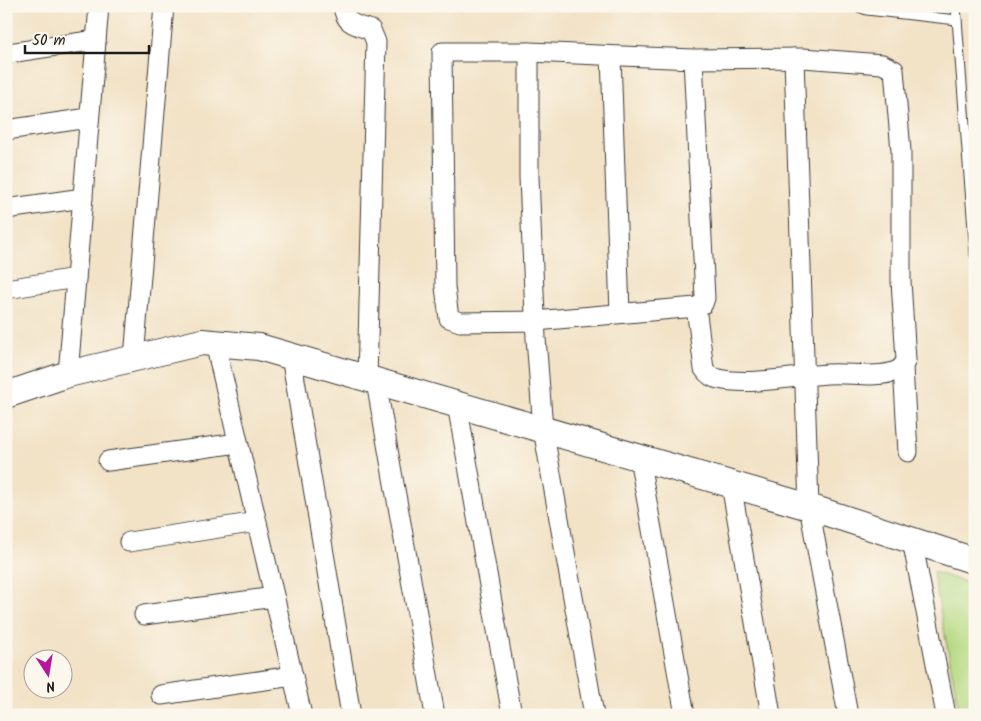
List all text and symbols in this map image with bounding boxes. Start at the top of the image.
scale bar [25,22,149,54]
text: 50 m [32,29,66,53]
north arrow [22,648,72,698]
text: N [44,674,57,697]

